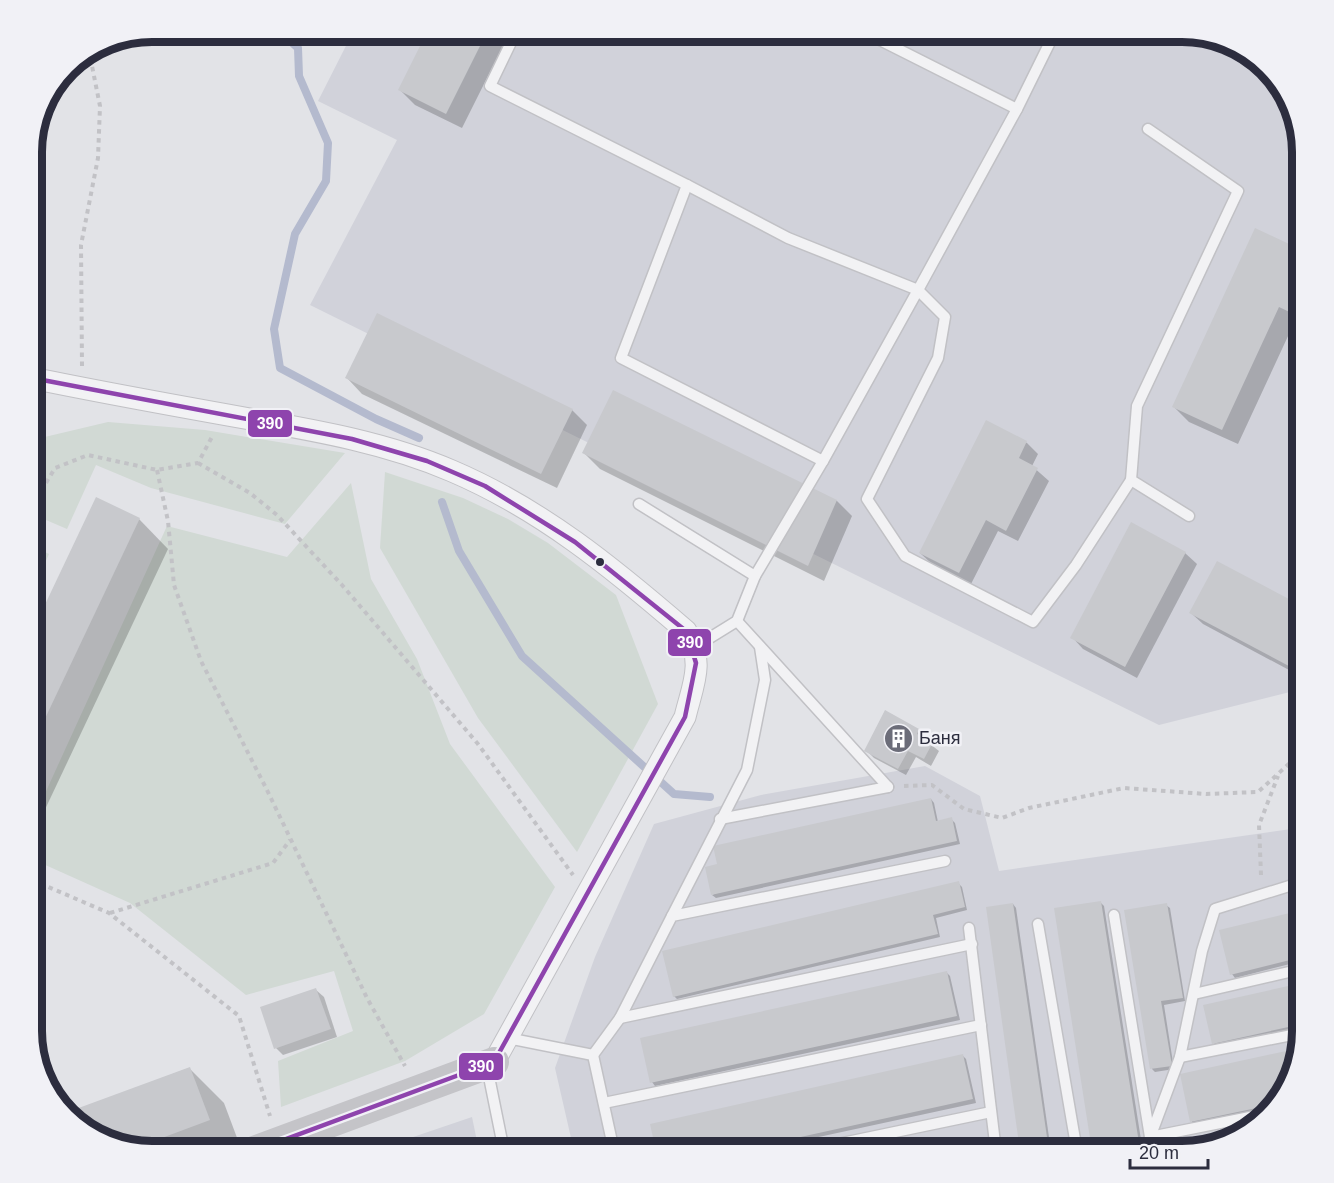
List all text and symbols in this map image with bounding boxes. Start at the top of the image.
line badge: 390 [247,409,293,438]
text: 390 [257,415,283,432]
unlabelled marker [594,556,606,568]
line badge: 390 [667,628,712,657]
text: 390 [677,634,703,651]
building icon: Баня [882,722,914,754]
place label: Баня [919,728,961,748]
line badge: 390 [458,1052,504,1081]
text: 390 [468,1058,494,1075]
scale bar [1130,1132,1208,1170]
text: 20 m [1139,1143,1179,1163]

